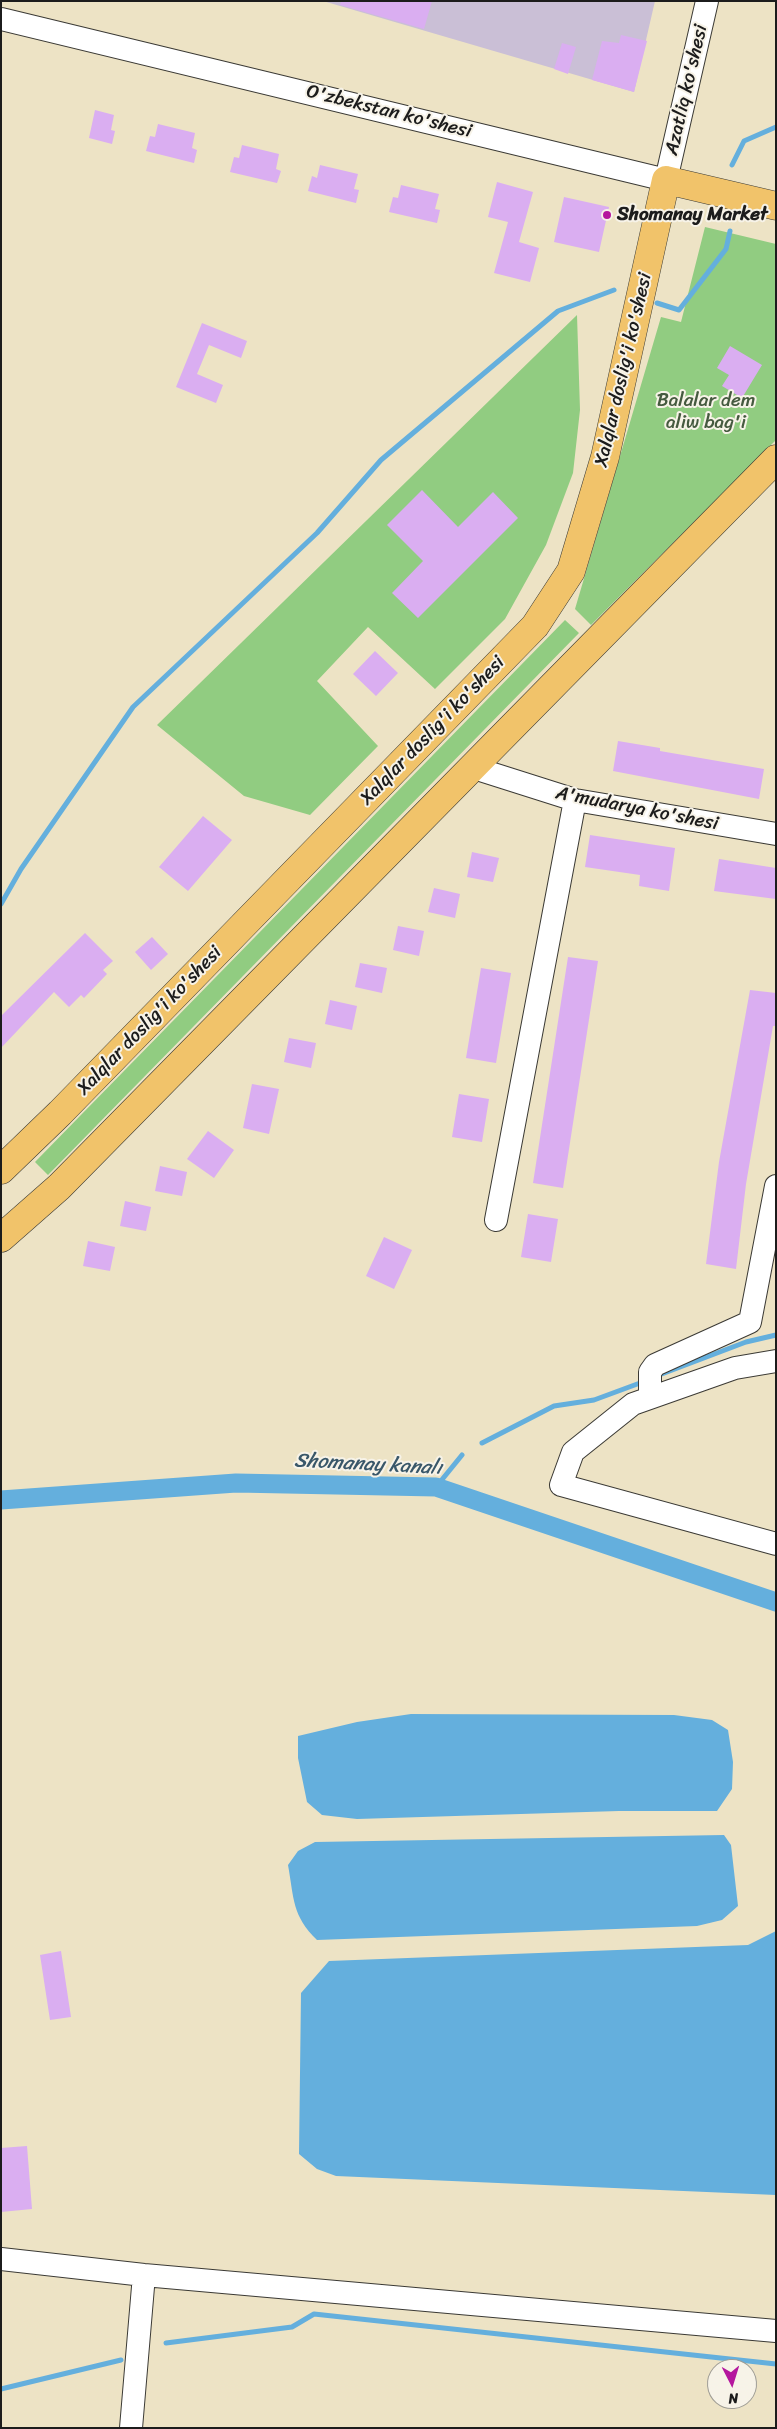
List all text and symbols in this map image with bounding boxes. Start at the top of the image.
street label: Azatliq ko'shesi [661,22,713,158]
street label: O'zbekstan ko'shesi [304,80,474,144]
place label: Shomanay Market [617,204,768,226]
marker: Shomanay Market [601,209,613,221]
street label: Xalqlar doslig'i ko'shesi [591,271,657,469]
park label: Balalar dem aliw bag'i [657,390,755,434]
street label: Xalqlar doslig'i ko'shesi [356,652,510,810]
street label: A'mudarya ko'shesi [554,782,720,836]
street label: Xalqlar doslig'i ko'shesi [73,942,227,1100]
water label: Shomanay kanalı [294,1449,442,1481]
north arrow [707,2359,757,2409]
text: N [727,2386,739,2411]

